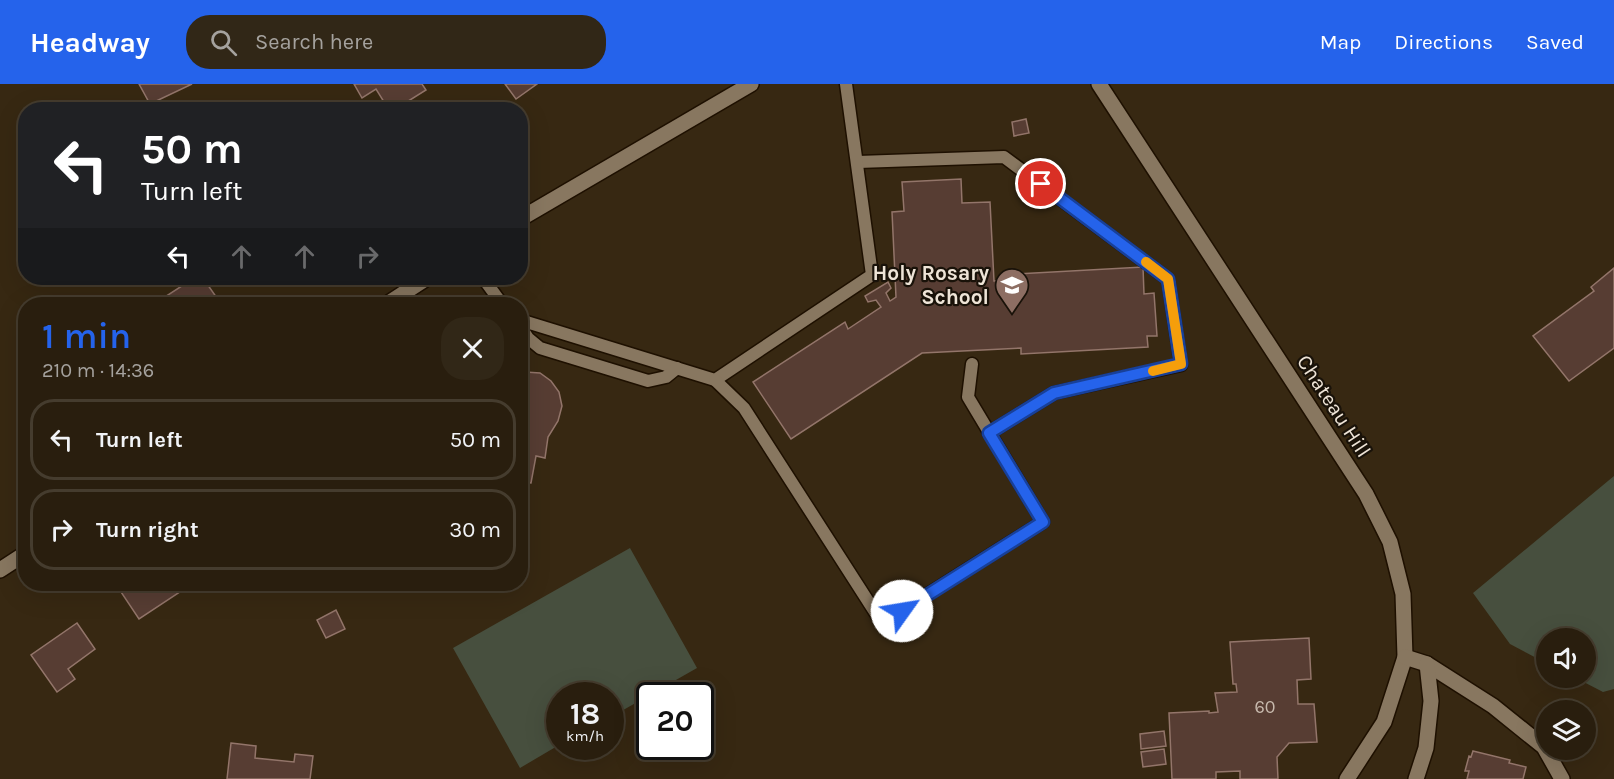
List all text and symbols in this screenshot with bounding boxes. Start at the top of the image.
search box [186,15,606,69]
text: Headway [30,26,150,59]
icon: search [207,26,240,59]
text: Search here [255,29,373,55]
text: Map [1320,30,1361,54]
text: Directions [1394,30,1493,54]
text: Saved [1526,30,1584,54]
text: 50 m [141,124,243,174]
icon: left [42,126,120,204]
pin [1015,158,1066,209]
icon: arrive [1024,167,1057,200]
text: Turn left [141,175,242,207]
icon: left [162,240,195,273]
icon: ahead [225,240,258,273]
icon: ahead [288,240,321,273]
icon: right [351,240,384,273]
place label: Holy Rosary School [872,261,989,309]
school or university icon: Holy Rosary School [994,267,1030,314]
text: 1 min [42,315,131,357]
button: close [441,317,504,380]
street label: Chateau Hill [1292,350,1376,462]
text: 210 m · 14:36 [42,359,154,382]
icon: left [45,423,78,456]
text: Turn left [96,427,183,453]
text: 50 m [450,427,501,453]
icon: right [45,513,78,546]
text: Turn right [96,517,199,543]
text: 30 m [449,517,501,543]
position arrow [870,579,934,643]
map controls [1536,628,1596,760]
button: sound [1536,628,1596,688]
speed limit sign: 20 [636,682,714,760]
text: 18 [570,696,600,732]
house number: 60 [1255,696,1276,718]
button: layers [1536,700,1596,760]
text: km/h [566,727,604,745]

